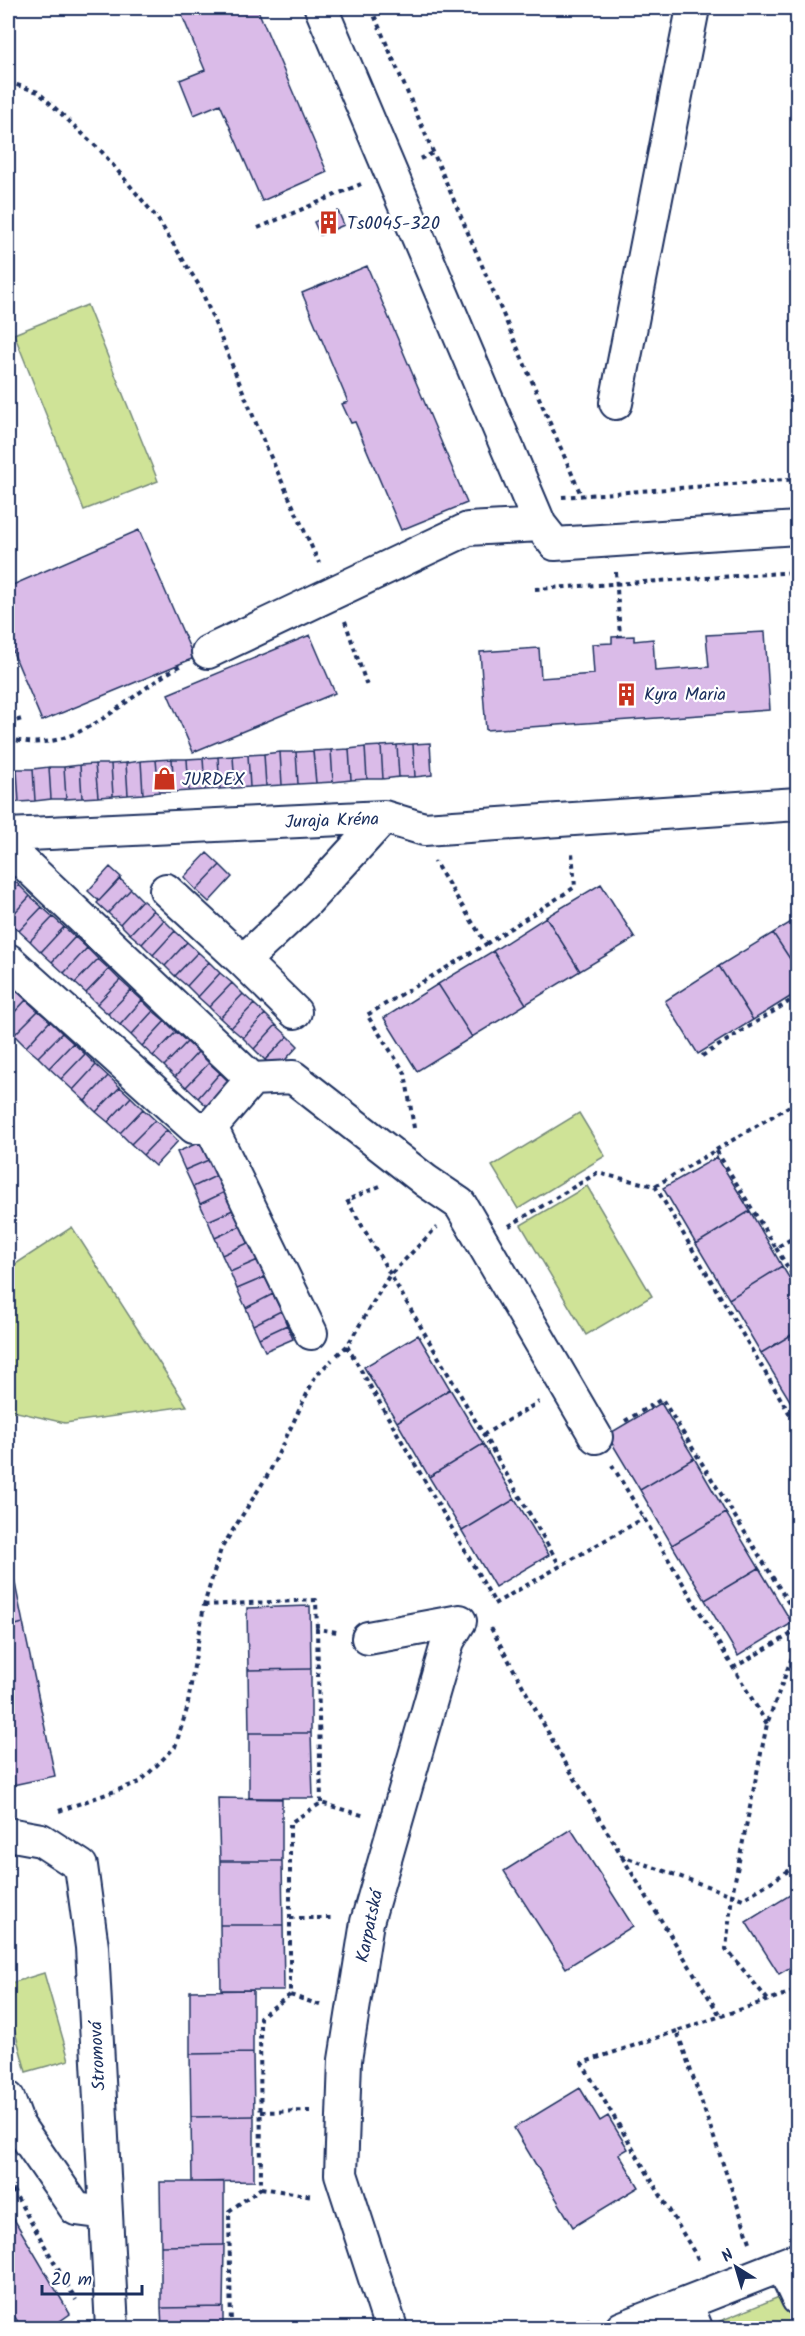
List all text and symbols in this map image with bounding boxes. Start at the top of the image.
building icon: Ts0045-320 [316,210,342,236]
place label: Ts0045-320 [347,210,440,239]
building icon: Kyra Maria [613,681,639,707]
place label: Kyra Maria [644,681,726,710]
shop icon: JURDEX [151,766,177,792]
place label: JURDEX [182,766,246,795]
street label: Juraja Kréna [284,805,380,838]
street label: Karpatská [349,1886,393,1965]
street label: Stromová [82,2019,115,2091]
north arrow [706,2237,766,2297]
text: N [716,2243,739,2269]
scale bar [42,2258,142,2296]
text: 20 m [51,2266,92,2295]

